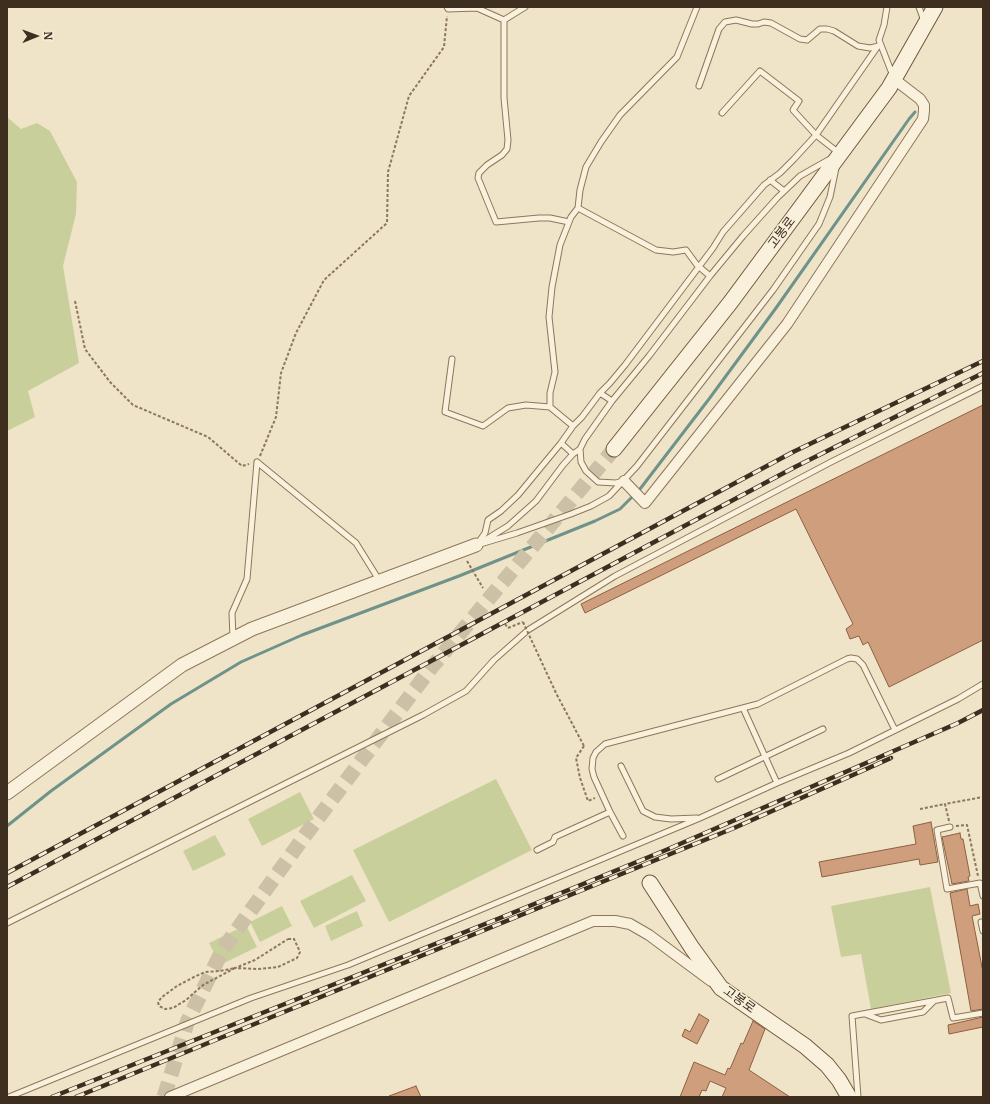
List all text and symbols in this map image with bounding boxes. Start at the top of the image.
north arrow [16,16,56,56]
text: N [41,31,55,40]
street label: 고봉로 [765,214,799,252]
street label: 고봉로 [720,983,758,1017]

